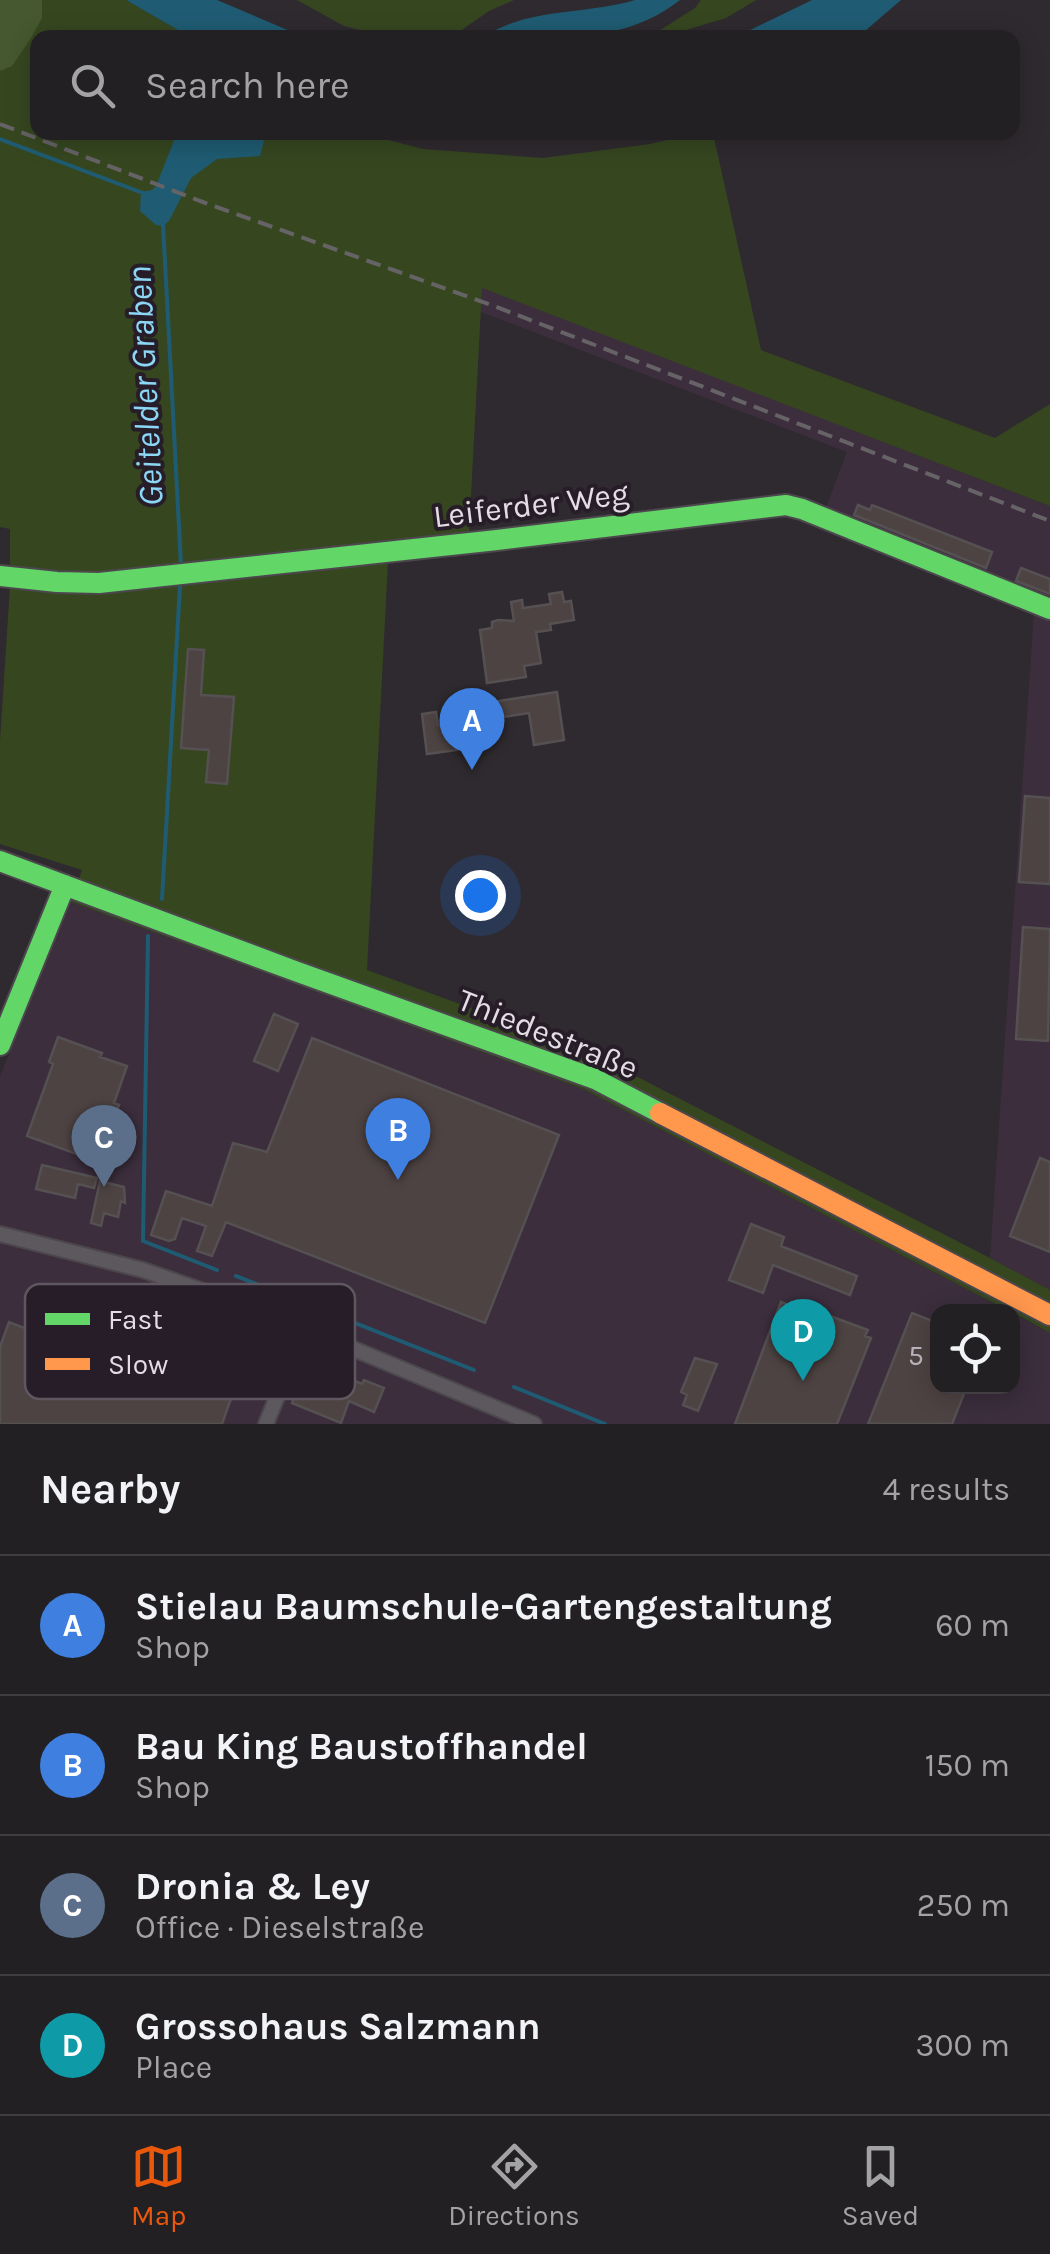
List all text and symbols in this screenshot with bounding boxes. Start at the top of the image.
search box [30,30,1020,140]
icon: search [65,58,120,113]
text: Search here [145,63,349,108]
water label: Geitelder Graben [118,265,172,507]
street label: Leiferder Weg [431,475,631,535]
pin: A [440,688,504,770]
your location [455,870,506,921]
street label: Thiedestraße [453,981,643,1087]
pin: B [366,1098,430,1180]
pin: C [72,1104,136,1187]
legend [25,1284,355,1399]
pin: D [770,1298,836,1381]
text: Fast [108,1303,163,1336]
map controls [930,1304,1020,1394]
button: locate [930,1304,1020,1394]
house number: 5 [908,1339,924,1372]
text: Slow [108,1348,168,1381]
text: Nearby [40,1464,180,1514]
text: 4 results [883,1471,1010,1508]
text: Stielau Baumschule-Gartengestaltung [135,1584,832,1629]
text: A [62,1607,83,1644]
text: 60 m [935,1607,1010,1644]
text: Shop [135,1629,210,1666]
text: Bau King Baustoffhandel [135,1724,588,1769]
text: B [62,1747,83,1784]
text: 150 m [925,1747,1010,1784]
text: Shop [135,1769,210,1806]
text: Dronia & Ley [135,1864,370,1909]
text: C [62,1887,83,1924]
text: 250 m [917,1887,1010,1924]
text: Office · Dieselstraße [135,1909,424,1946]
text: Grossohaus Salzmann [135,2004,541,2049]
text: D [62,2027,83,2064]
text: 300 m [916,2027,1010,2064]
text: Place [135,2049,212,2086]
tab: Map [131,2139,186,2232]
tab: Directions [448,2139,580,2232]
tab: Saved [842,2139,919,2232]

